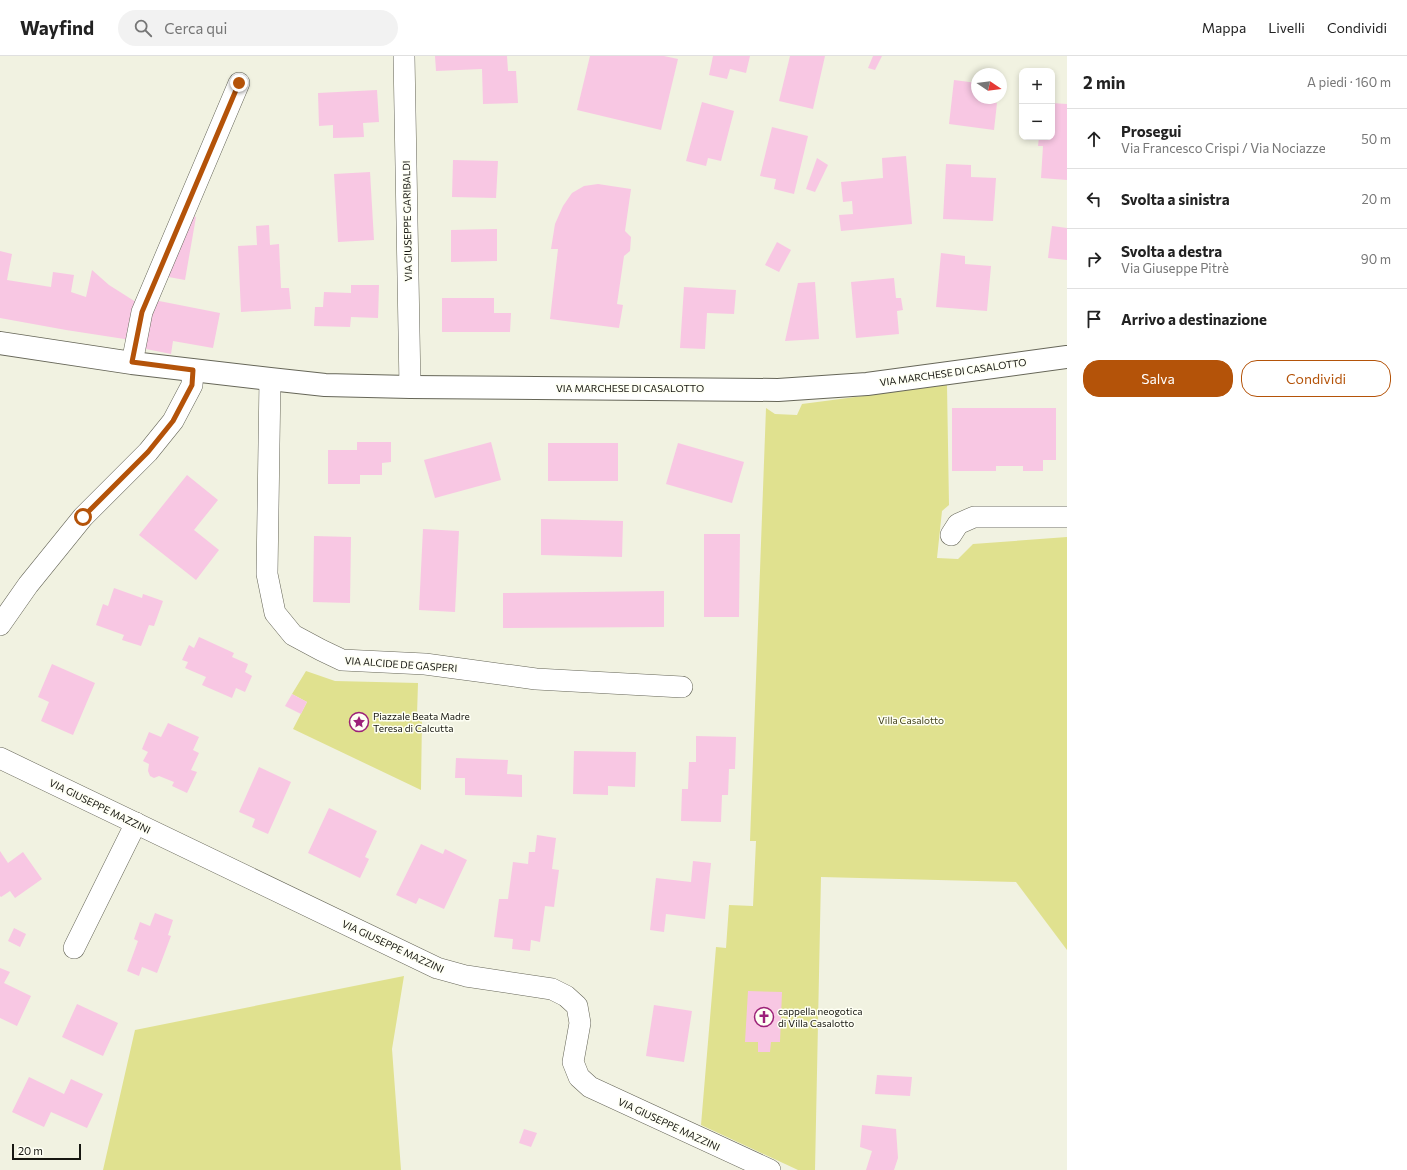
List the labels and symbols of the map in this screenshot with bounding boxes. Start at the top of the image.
north arrow [971,68,1007,104]
route end [230,74,248,92]
street label: VIA GIUSEPPE GARIBALDI [400,160,414,282]
street label: VIA MARCHESE DI CASALOTTO [879,356,1027,388]
street label: VIA MARCHESE DI CASALOTTO [556,382,704,394]
route start [74,508,92,526]
street label: VIA ALCIDE DE GASPERI [344,654,458,674]
place label: Piazzale Beata Madre Teresa di Calcutta [373,710,470,734]
place icon: Piazzale Beata Madre Teresa di Calcutta [348,711,370,733]
park label: Villa Casalotto [878,714,944,726]
street label: VIA GIUSEPPE MAZZINI [47,776,153,836]
street label: VIA GIUSEPPE MAZZINI [340,917,446,975]
place label: cappella neogotica di Villa Casalotto [778,1005,863,1029]
church icon: cappella neogotica di Villa Casalotto [753,1006,775,1028]
street label: VIA GIUSEPPE MAZZINI [616,1095,722,1153]
scale bar [12,1142,81,1161]

